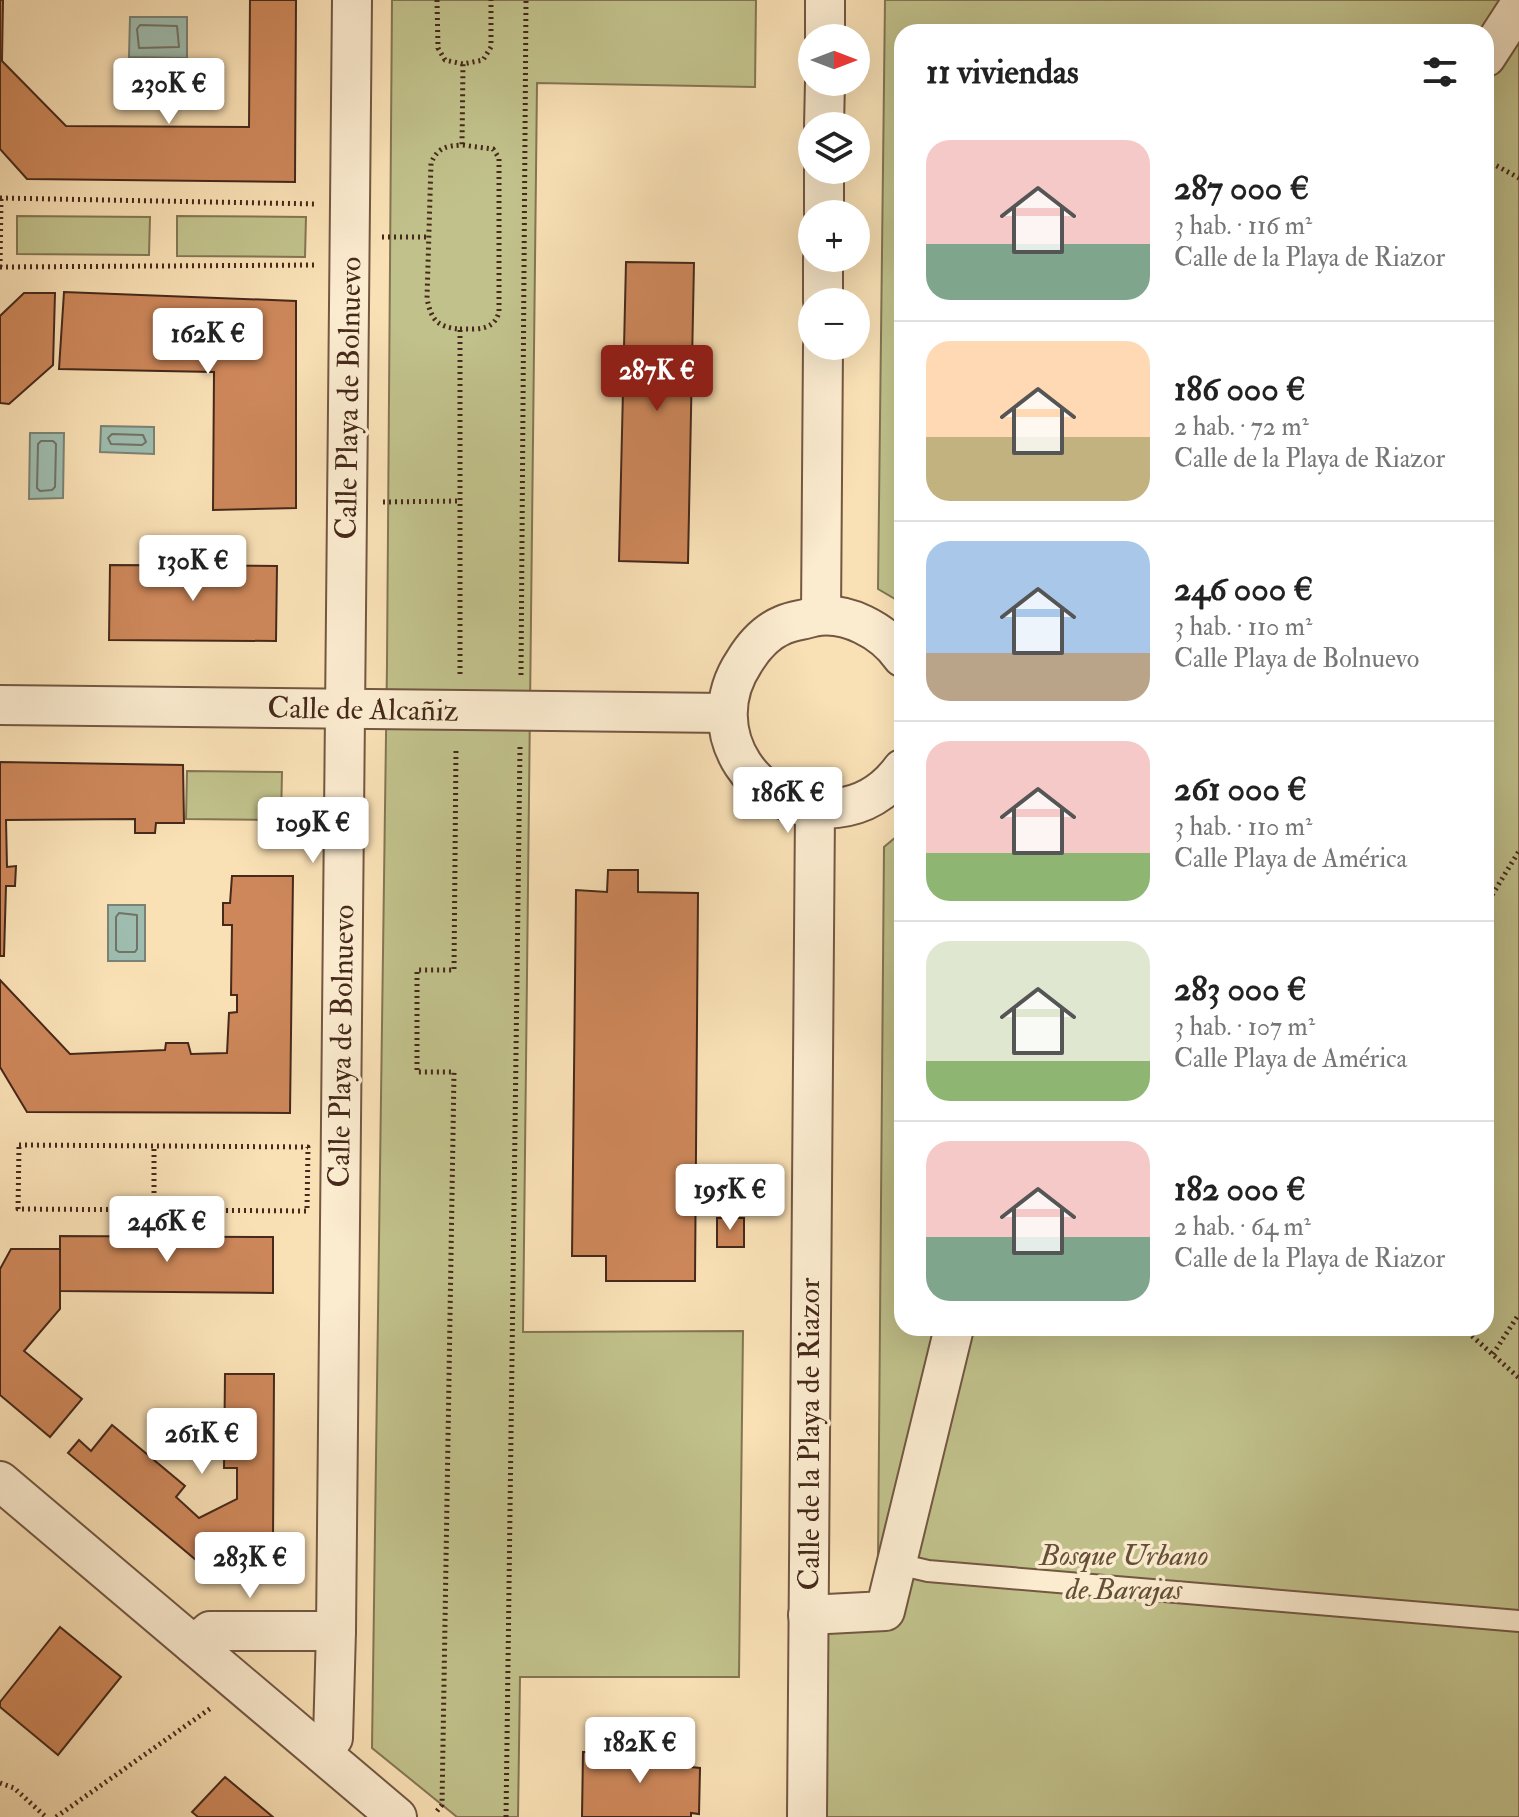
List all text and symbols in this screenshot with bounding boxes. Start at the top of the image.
north arrow [798,24,870,96]
map controls [798,24,870,360]
icon: filters [1418,50,1462,94]
text: 11 viviendas [926,51,1079,94]
pin: 230K € [104,58,234,126]
text: 230K € [131,68,207,100]
button: layers [798,112,870,184]
text: 287 000 € [1174,167,1309,210]
icon: home [990,172,1086,268]
button: + [798,200,870,272]
text: 3 hab. · 116 m² [1174,210,1312,242]
text: Calle de la Playa de Riazor [1174,242,1445,274]
street label: Calle Playa de Bolnuevo [328,256,369,540]
button: − [798,288,870,360]
pin: 162K € [143,308,273,376]
text: 162K € [171,318,245,350]
pin: 287K € [592,345,722,413]
text: 287K € [619,355,695,387]
text: 186 000 € [1174,368,1306,411]
icon: home [990,373,1086,469]
text: 2 hab. · 72 m² [1174,411,1309,443]
text: Calle de la Playa de Riazor [1174,443,1445,475]
pin: 130K € [128,535,258,603]
text: 130K € [157,545,229,577]
text: 246 000 € [1174,568,1313,611]
icon: home [990,573,1086,669]
text: 3 hab. · 110 m² [1174,611,1312,643]
text: Calle Playa de Bolnuevo [1174,643,1419,675]
street label: Calle de Alcañiz [267,689,459,730]
pin: 186K € [723,767,853,835]
text: 261 000 € [1174,768,1307,811]
icon: home [990,773,1086,869]
text: 186K € [751,777,825,809]
pin: 109K € [248,797,378,865]
text: 109K € [276,807,350,839]
text: 3 hab. · 110 m² [1174,811,1312,843]
text: Calle Playa de América [1174,843,1407,875]
street label: Calle Playa de Bolnuevo [321,904,362,1188]
text: 283 000 € [1174,968,1307,1011]
icon: home [990,973,1086,1069]
text: 3 hab. · 107 m² [1174,1011,1315,1043]
text: Calle Playa de América [1174,1043,1407,1075]
pin: 195K € [665,1164,795,1232]
text: 182 000 € [1174,1168,1306,1211]
icon: home [990,1173,1086,1269]
text: 195K € [694,1174,766,1206]
pin: 246K € [102,1196,232,1264]
text: 246K € [127,1206,207,1238]
text: 2 hab. · 64 m² [1174,1211,1311,1243]
text: Calle de la Playa de Riazor [1174,1243,1445,1275]
street label: Calle de la Playa de Riazor [791,1278,828,1590]
pin: 261K € [137,1408,267,1476]
text: 261K € [165,1418,239,1450]
pin: 283K € [185,1532,315,1600]
park label: Bosque Urbano de Barajas [1038,1537,1208,1608]
text: 283K € [213,1542,287,1574]
pin: 182K € [575,1717,705,1785]
text: 182K € [603,1727,677,1759]

